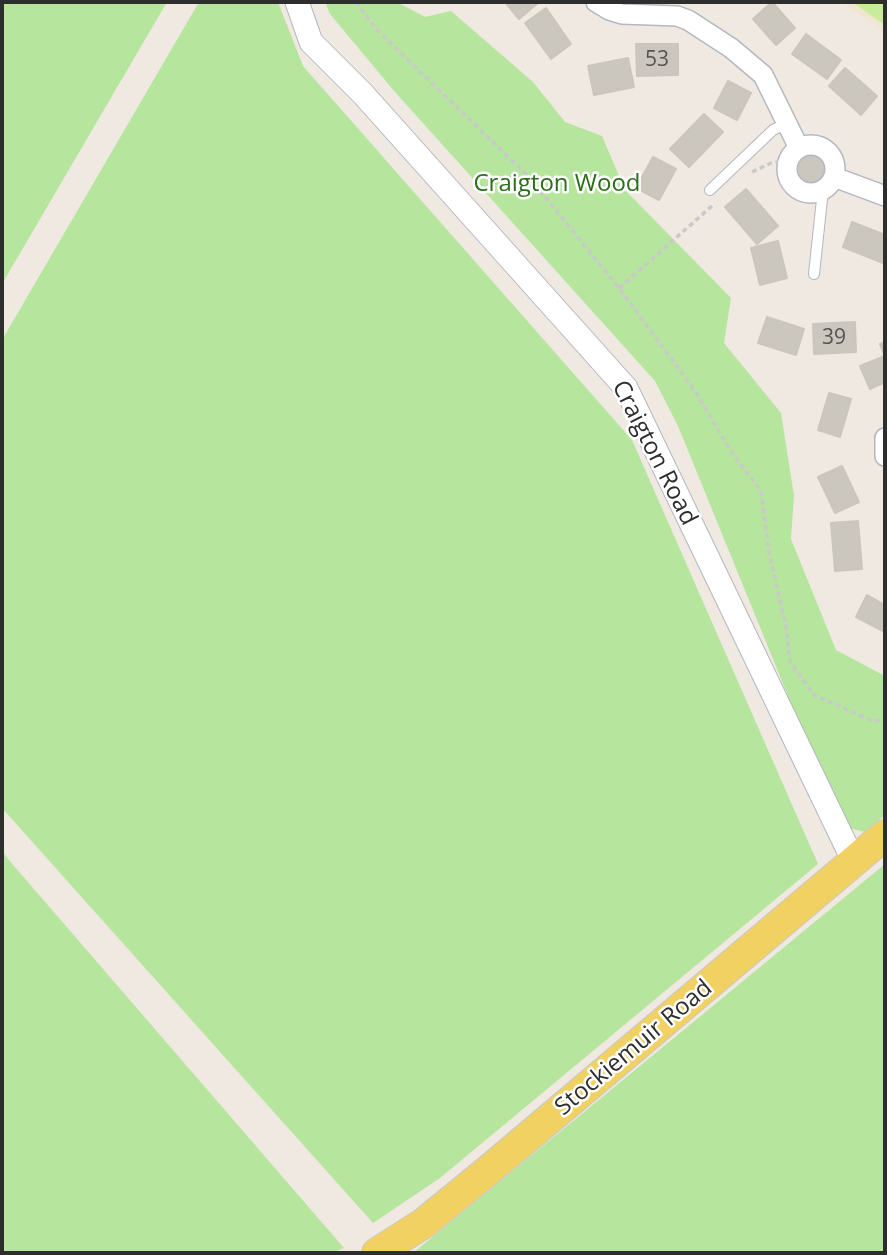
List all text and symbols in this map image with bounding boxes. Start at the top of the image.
house number: 53 [645,47,669,73]
park label: Craigton Wood [473,170,641,198]
house number: 39 [822,325,846,351]
street label: Craigton Road [605,376,703,530]
street label: Stockiemuir Road [550,974,718,1122]

